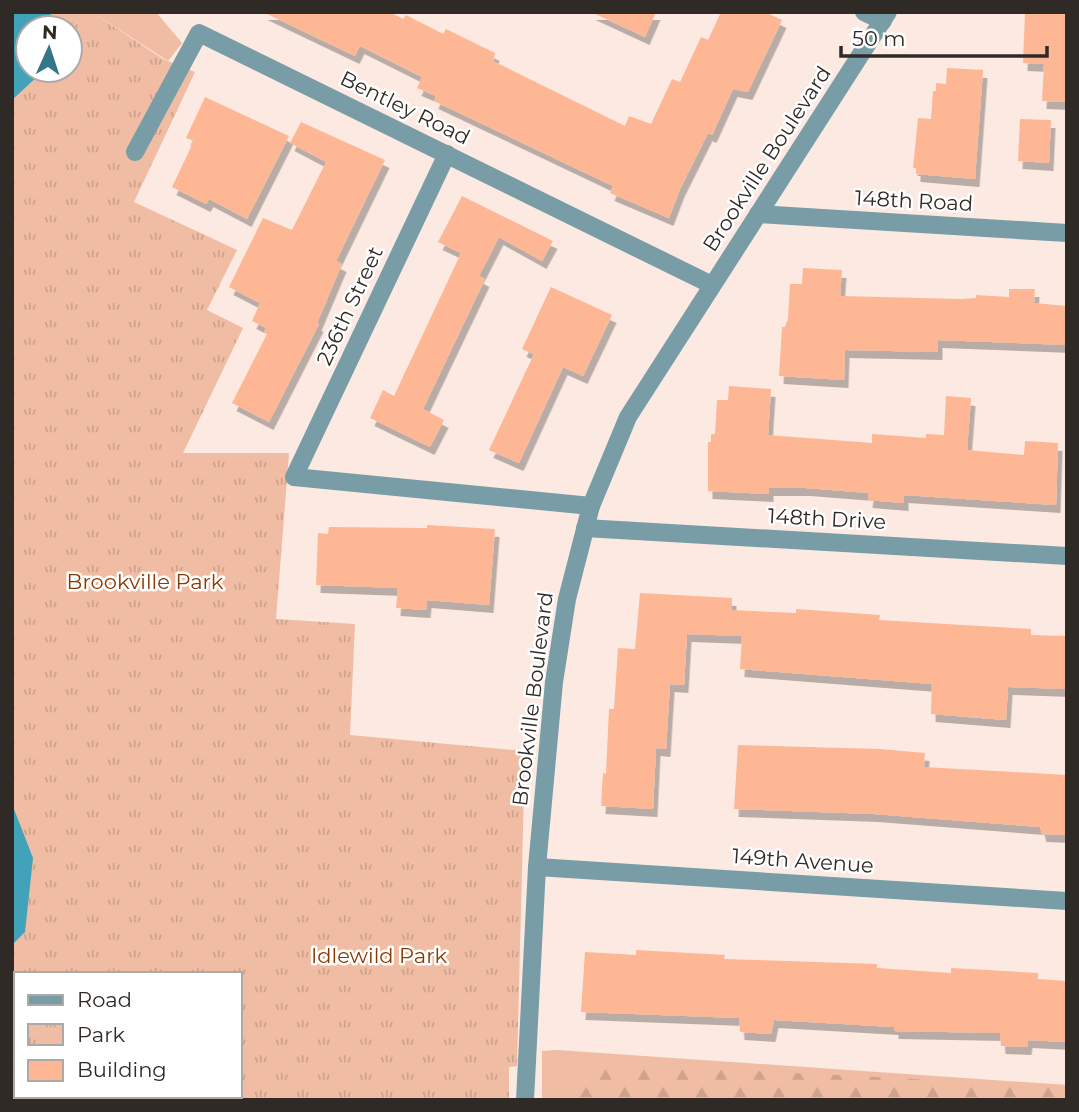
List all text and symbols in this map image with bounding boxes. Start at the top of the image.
north arrow [14,14,84,84]
scale bar [841,14,1048,58]
text: N [42,21,58,44]
text: 50 m [852,26,906,51]
street label: Brookville Boulevard [697,61,836,256]
street label: Bentley Road [336,65,474,150]
street label: 148th Road [854,185,974,216]
street label: 236th Street [311,242,388,369]
street label: 148th Drive [767,503,887,534]
park label: Brookville Park [67,569,224,594]
street label: Brookville Boulevard [507,590,558,808]
street label: 149th Avenue [731,843,875,878]
park label: Idlewild Park [311,943,448,968]
legend [14,972,242,1098]
text: Road [77,987,132,1012]
text: Park [77,1022,125,1047]
text: Building [77,1057,167,1082]

